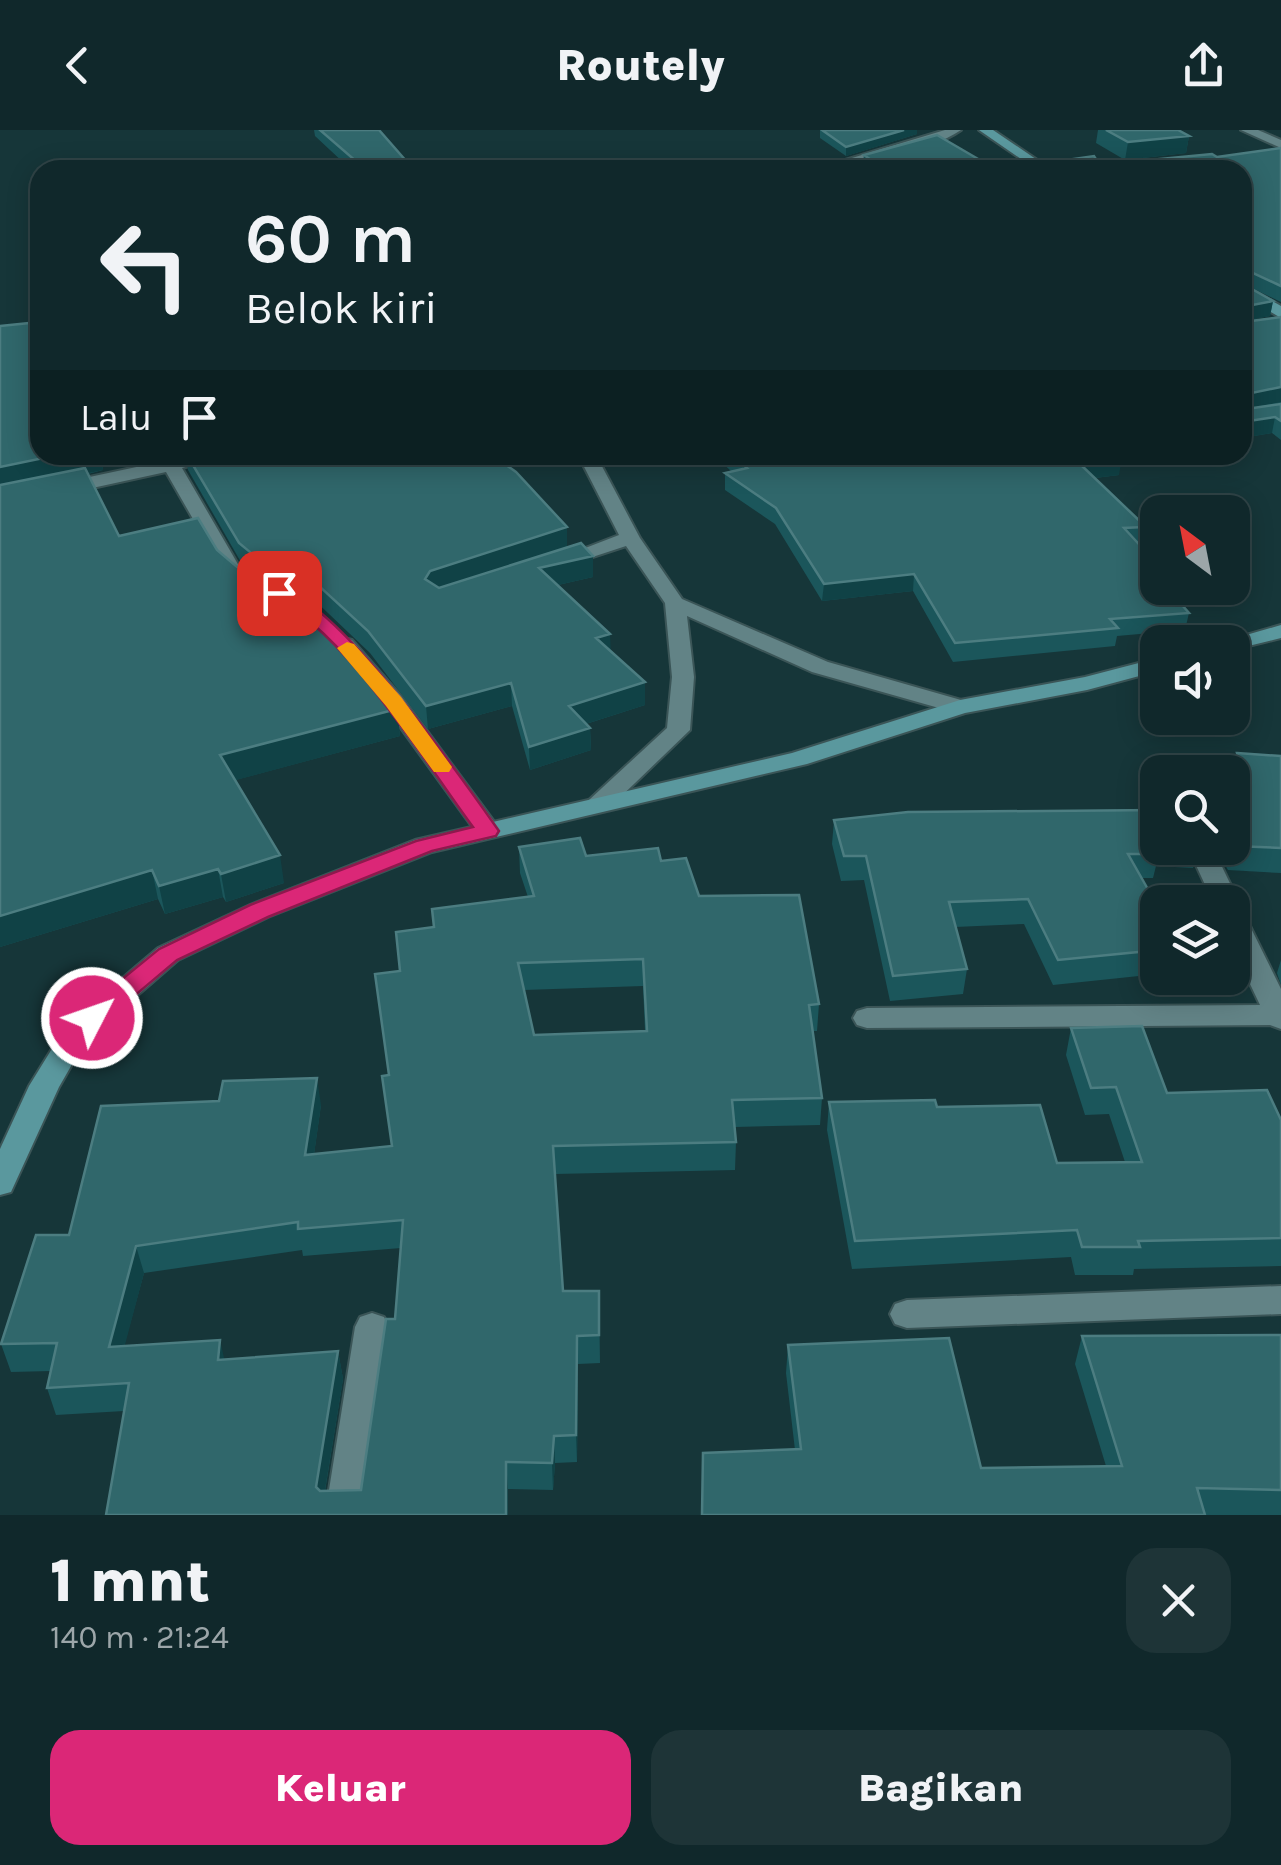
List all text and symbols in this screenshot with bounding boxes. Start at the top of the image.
icon: back [50,38,105,93]
icon: share [1176,38,1231,93]
text: Routely [556,39,725,91]
text: 60 m [245,198,416,280]
icon: left [80,200,210,330]
text: Belok kiri [245,282,438,334]
icon: arrive [172,390,227,445]
text: Lalu [80,395,152,440]
north arrow [1140,495,1250,605]
map controls [1140,495,1250,995]
pin [237,551,322,636]
icon: arrive [252,566,307,621]
button: sound [1140,625,1250,735]
button: search [1140,755,1250,865]
button: layers [1140,885,1250,995]
position arrow [40,966,144,1070]
text: 1 mnt [50,1546,210,1616]
button: close [1126,1548,1231,1653]
text: 140 m · 21:24 [50,1619,229,1656]
button: Keluar [50,1730,631,1845]
button: Bagikan [651,1730,1231,1845]

